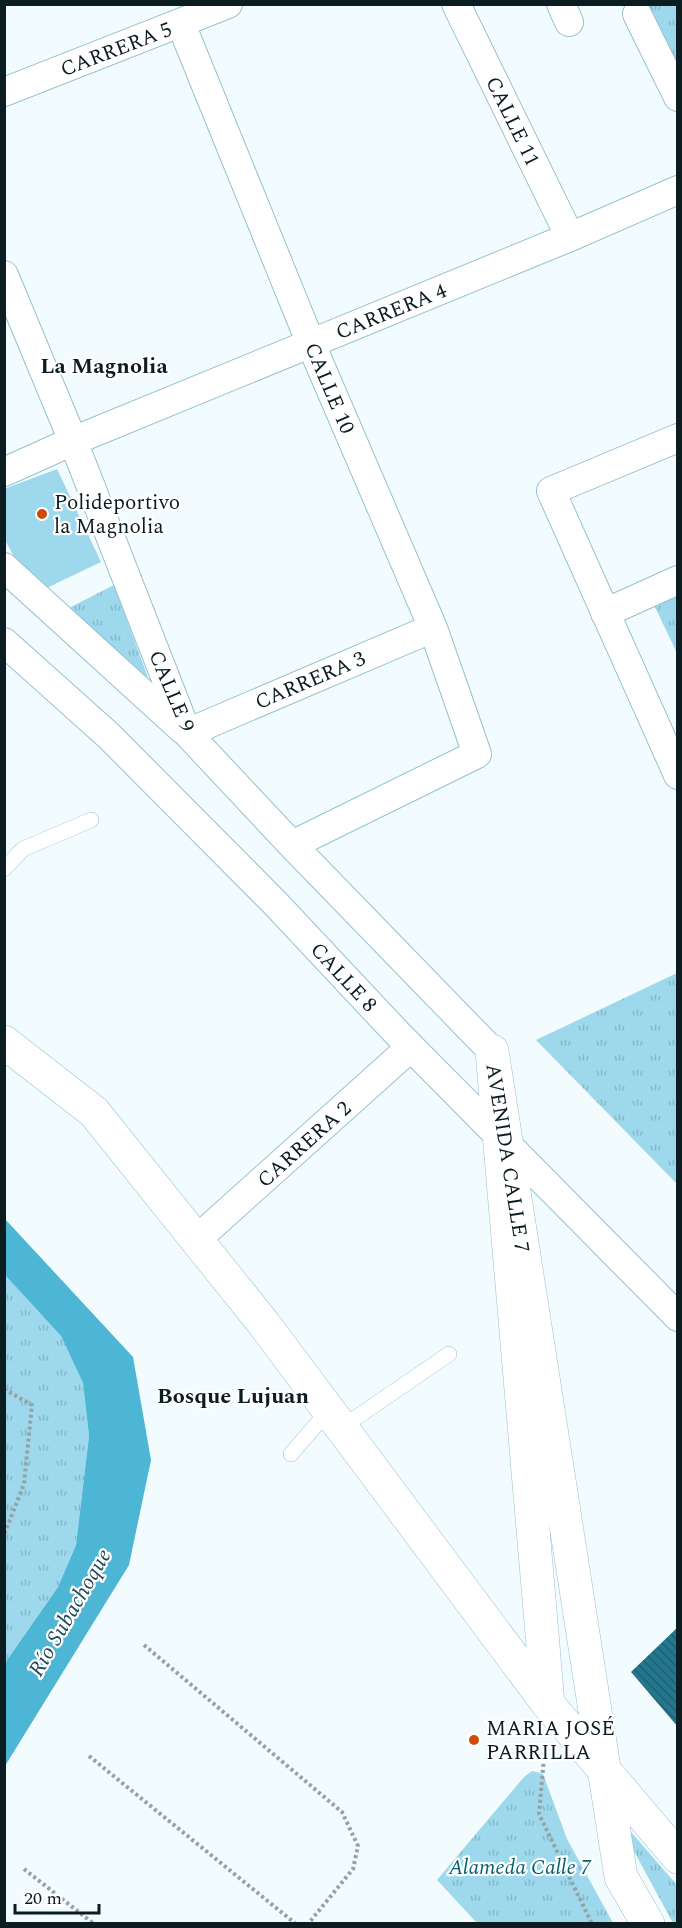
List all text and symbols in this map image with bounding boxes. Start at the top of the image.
street label: CARRERA 5 [56,14,177,86]
street label: CALLE 11 [477,71,548,172]
street label: CARRERA 4 [331,275,452,349]
street label: CALLE 10 [295,338,363,439]
district label: La Magnolia [40,350,168,383]
place label: Polideportivo la Magnolia [54,487,180,543]
marker: Polideportivo la Magnolia [35,507,49,521]
street label: CARRERA 3 [250,643,371,719]
street label: CALLE 9 [140,645,203,737]
street label: CALLE 8 [302,935,384,1020]
street label: AVENIDA CALLE 7 [476,1061,538,1255]
street label: CARRERA 2 [250,1094,359,1196]
district label: Bosque Lujuan [157,1380,309,1413]
water label: Río Subachoque [20,1543,120,1683]
place label: MARIA JOSÉ PARRILLA [486,1713,615,1769]
marker: MARIA JOSÉ PARRILLA [467,1733,481,1747]
park label: Alameda Calle 7 [448,1852,592,1884]
scale bar [15,1877,99,1915]
text: 20 m [24,1885,62,1912]

